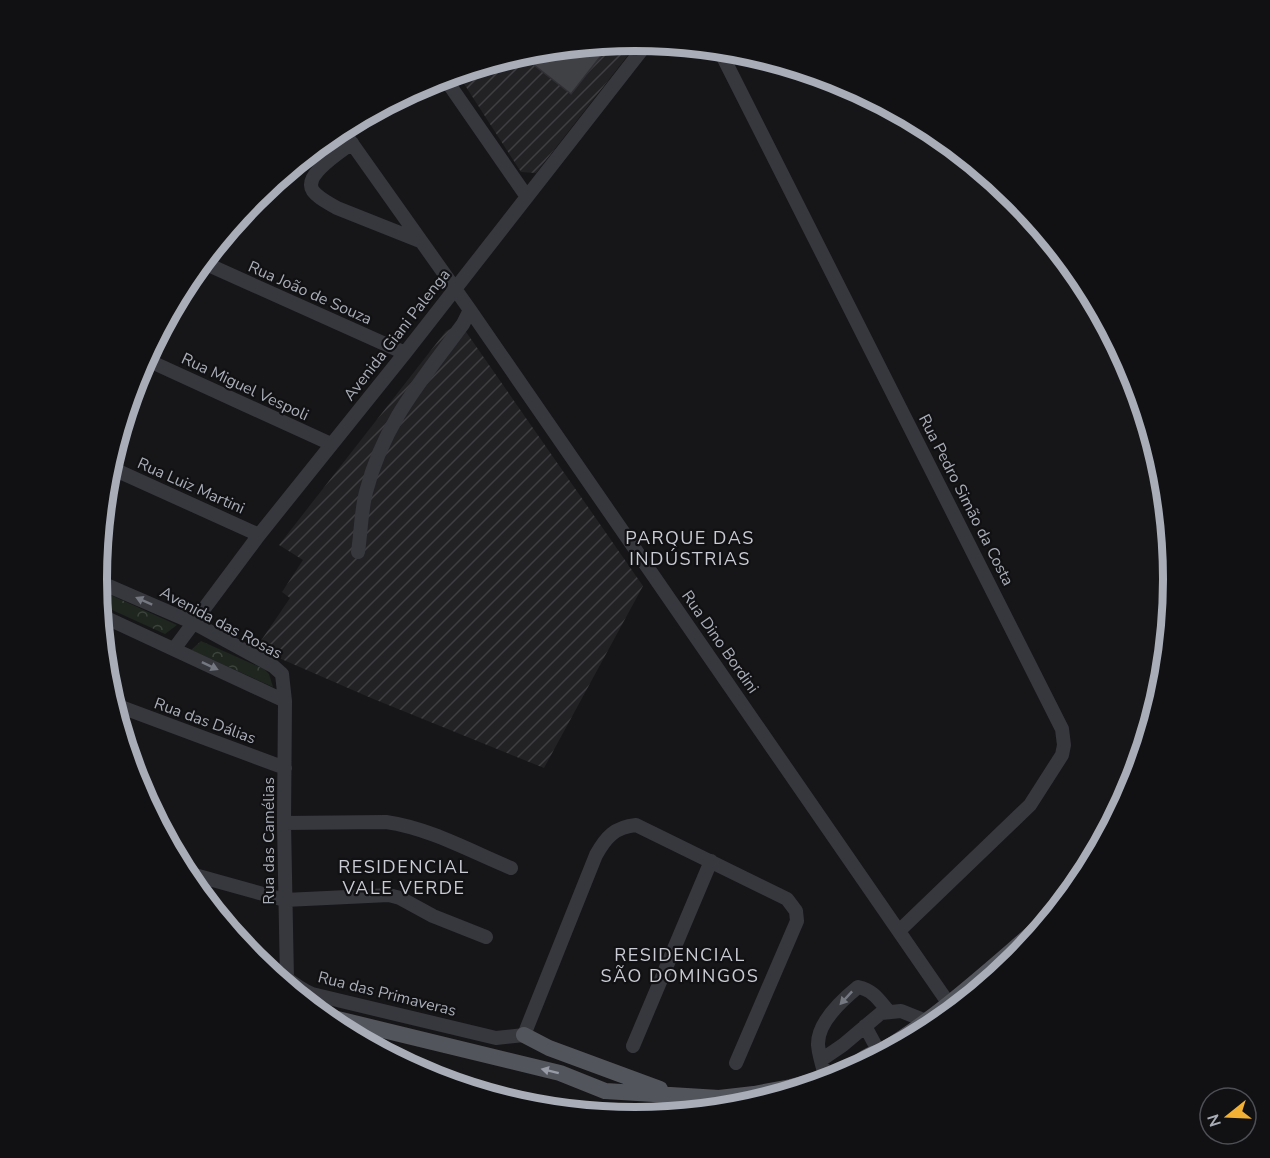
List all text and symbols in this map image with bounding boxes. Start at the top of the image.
street label: Rua João de Souza [245,256,375,330]
street label: Avenida Giani Palenga [339,265,455,405]
street label: Rua Miguel Vespoli [178,348,312,426]
street label: Rua Pedro Simão da Costa [913,410,1019,590]
street label: Rua Luiz Martini [134,452,248,520]
district label: PARQUE DAS INDÚSTRIAS [625,526,755,571]
street label: Avenida das Rosas [156,581,286,665]
street label: Rua Dino Bordini [676,586,764,698]
one-way arrow [134,596,152,606]
one-way arrow [202,661,220,671]
street label: Rua das Dálias [151,692,259,750]
street label: Rua das Camélias [258,777,280,905]
district label: RESIDENCIAL VALE VERDE [338,855,470,900]
district label: RESIDENCIAL SÃO DOMINGOS [601,943,759,988]
street label: Rua das Primaveras [316,966,458,1022]
one-way arrow [839,991,853,1006]
one-way arrow [541,1066,560,1076]
north arrow [1198,1086,1258,1146]
text: N [1202,1111,1227,1129]

